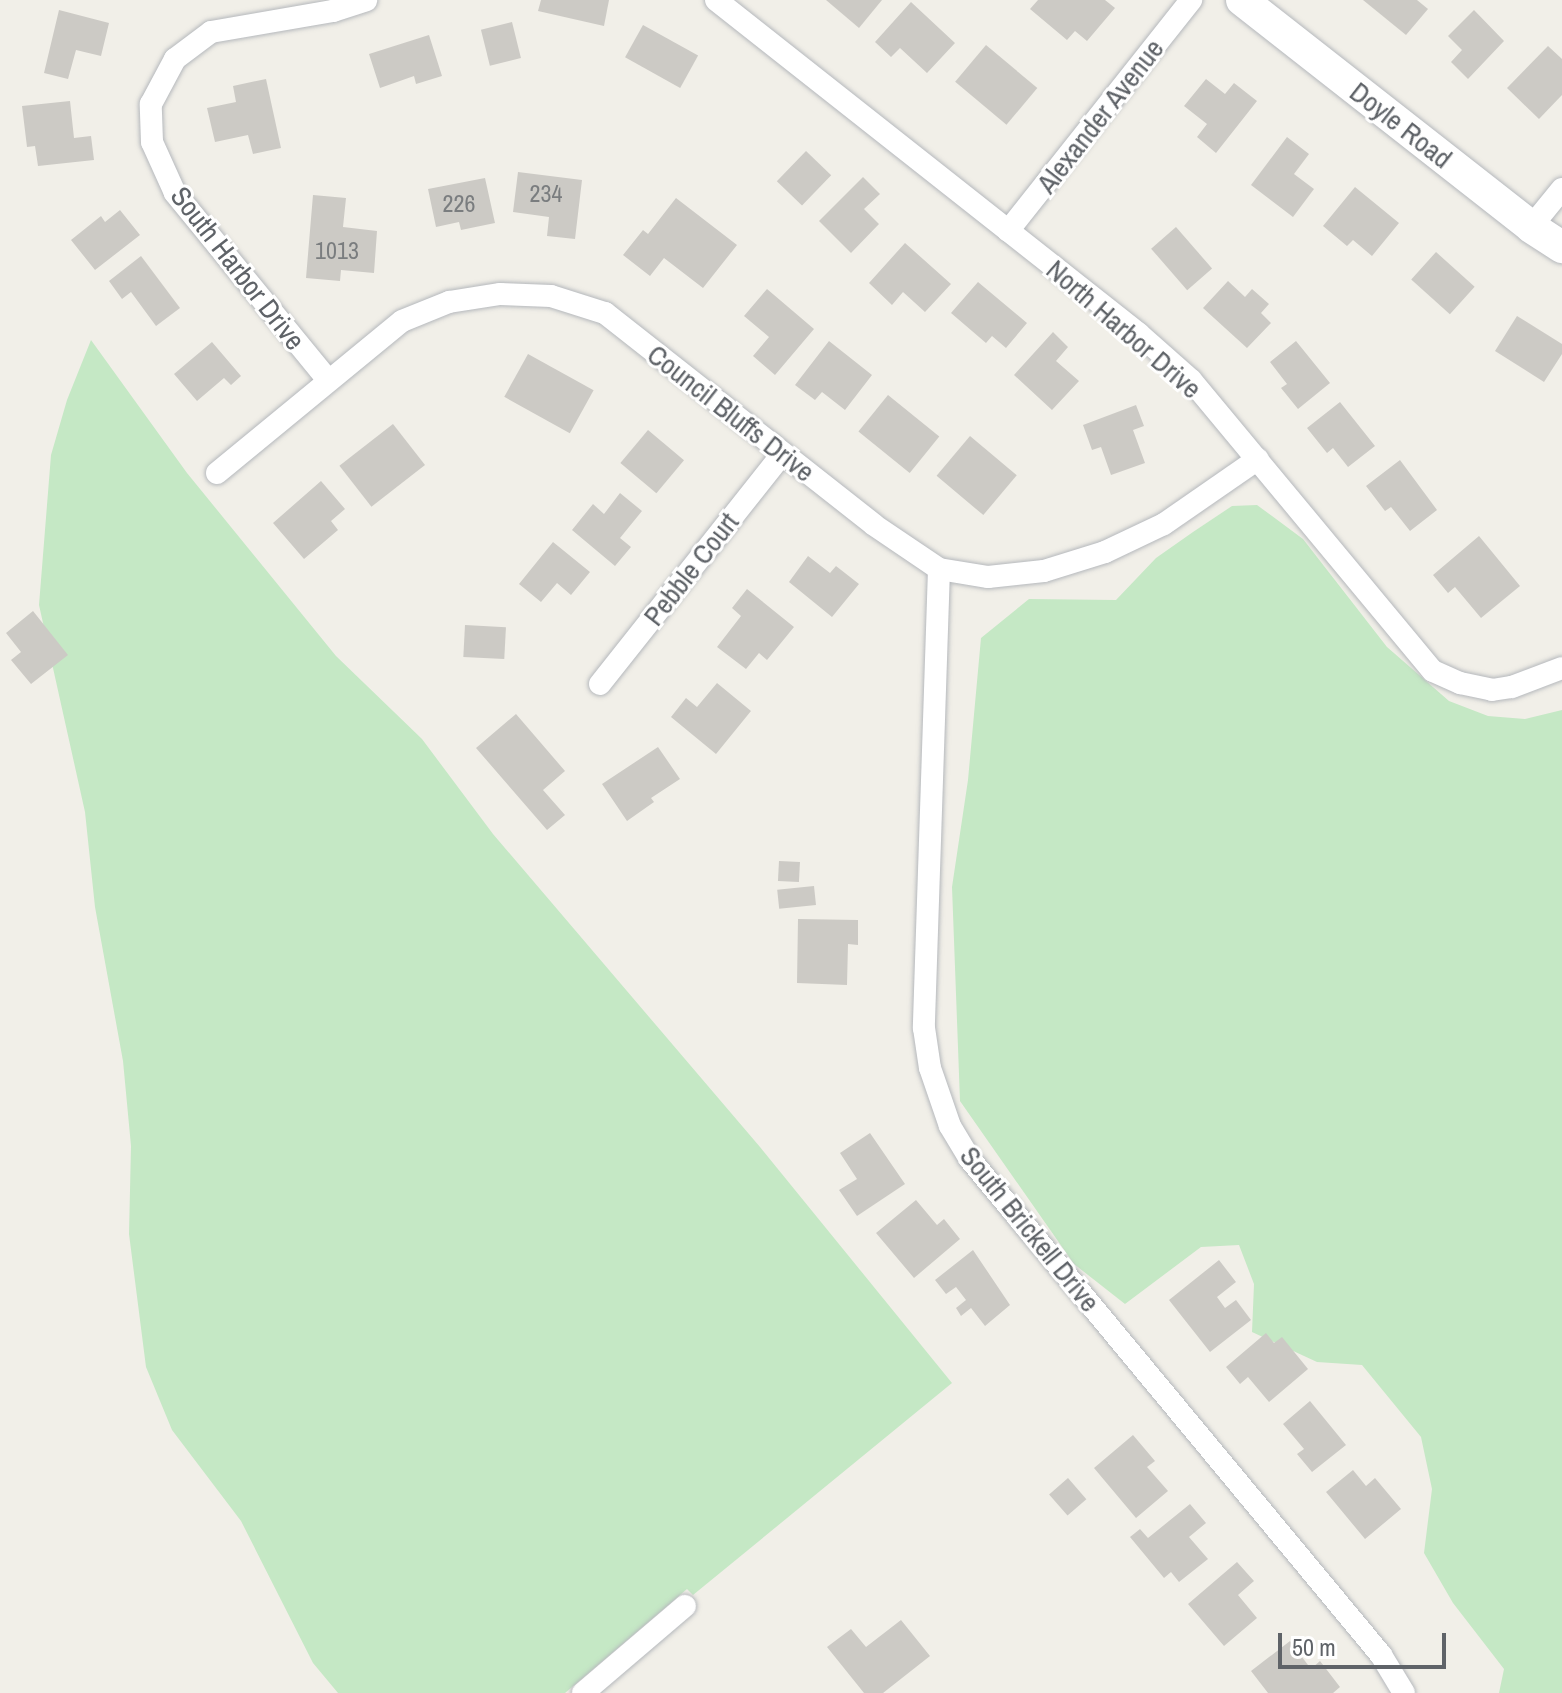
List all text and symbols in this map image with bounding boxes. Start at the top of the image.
street label: Alexander Avenue [1029,32,1171,200]
street label: Doyle Road [1343,75,1459,175]
street label: South Harbor Drive [164,180,312,356]
house number: 234 [530,180,562,208]
house number: 226 [443,190,475,218]
house number: 1013 [315,237,359,265]
street label: North Harbor Drive [1040,253,1208,405]
street label: Council Bluffs Drive [641,337,821,489]
street label: Pebble Court [637,506,745,632]
street label: South Brickell Drive [953,1140,1107,1318]
scale bar [1282,1617,1450,1667]
text: 50 m [1292,1631,1336,1663]

